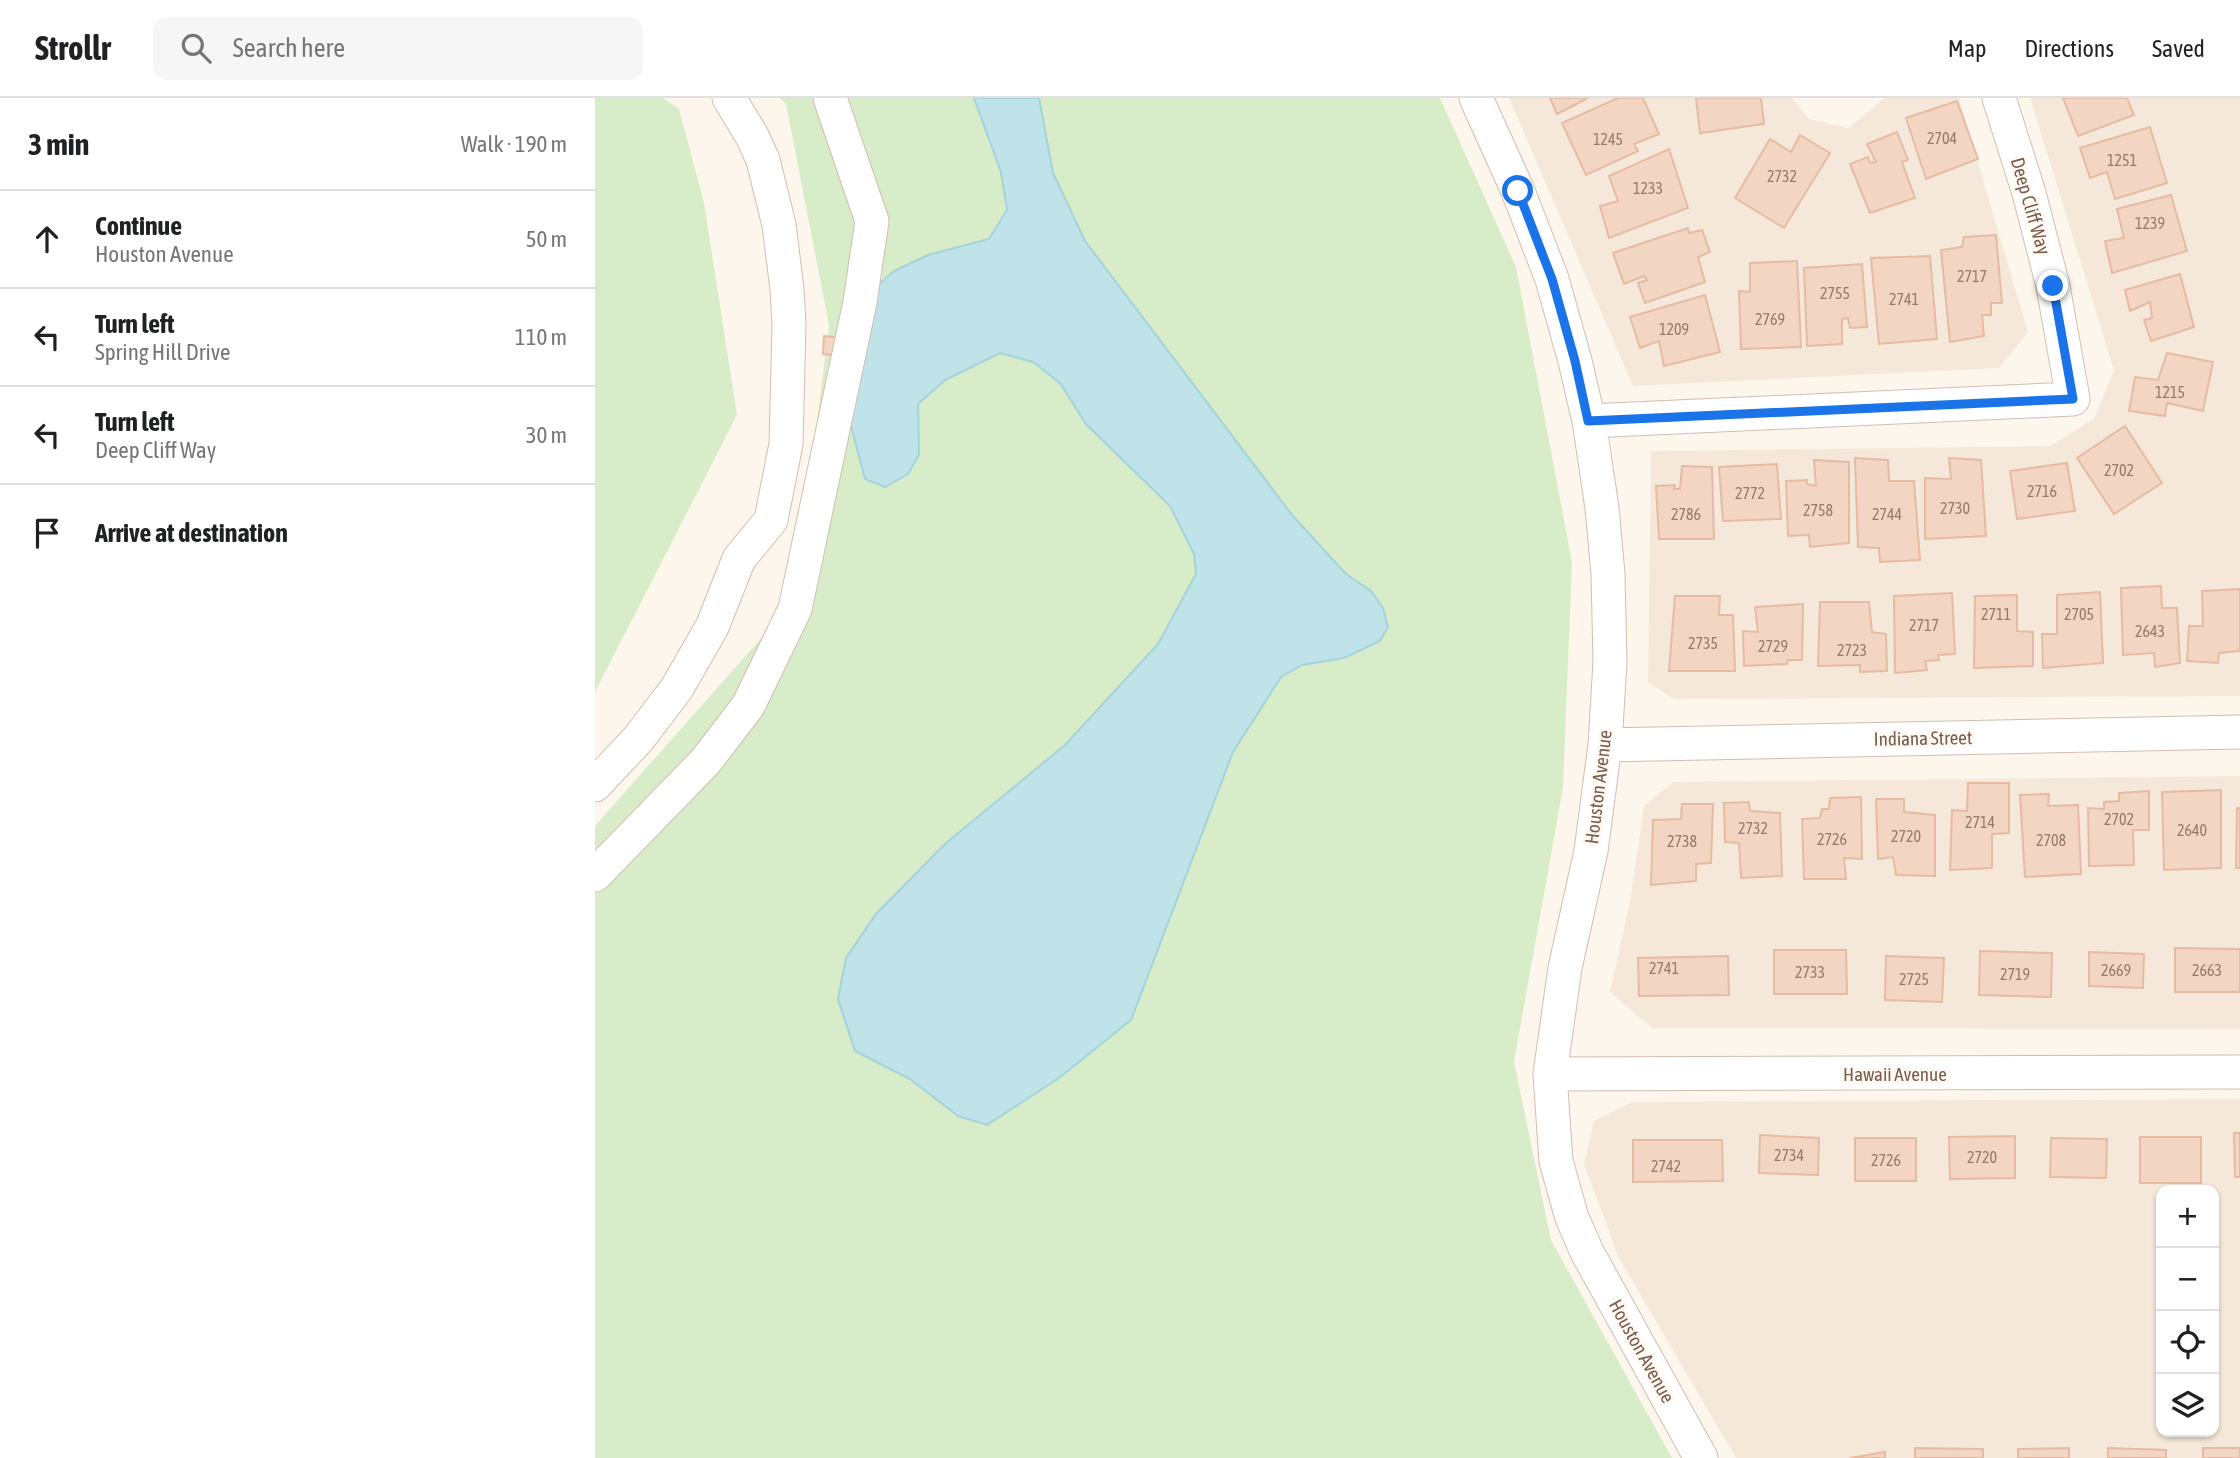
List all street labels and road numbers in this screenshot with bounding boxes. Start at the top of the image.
street label: Deep Cliff Way [2007,155,2055,257]
street label: Indiana Street [1874,726,1972,750]
street label: Houston Avenue [1580,729,1616,845]
street label: Hawaii Avenue [1843,1063,1947,1085]
street label: Houston Avenue [1605,1296,1679,1406]

